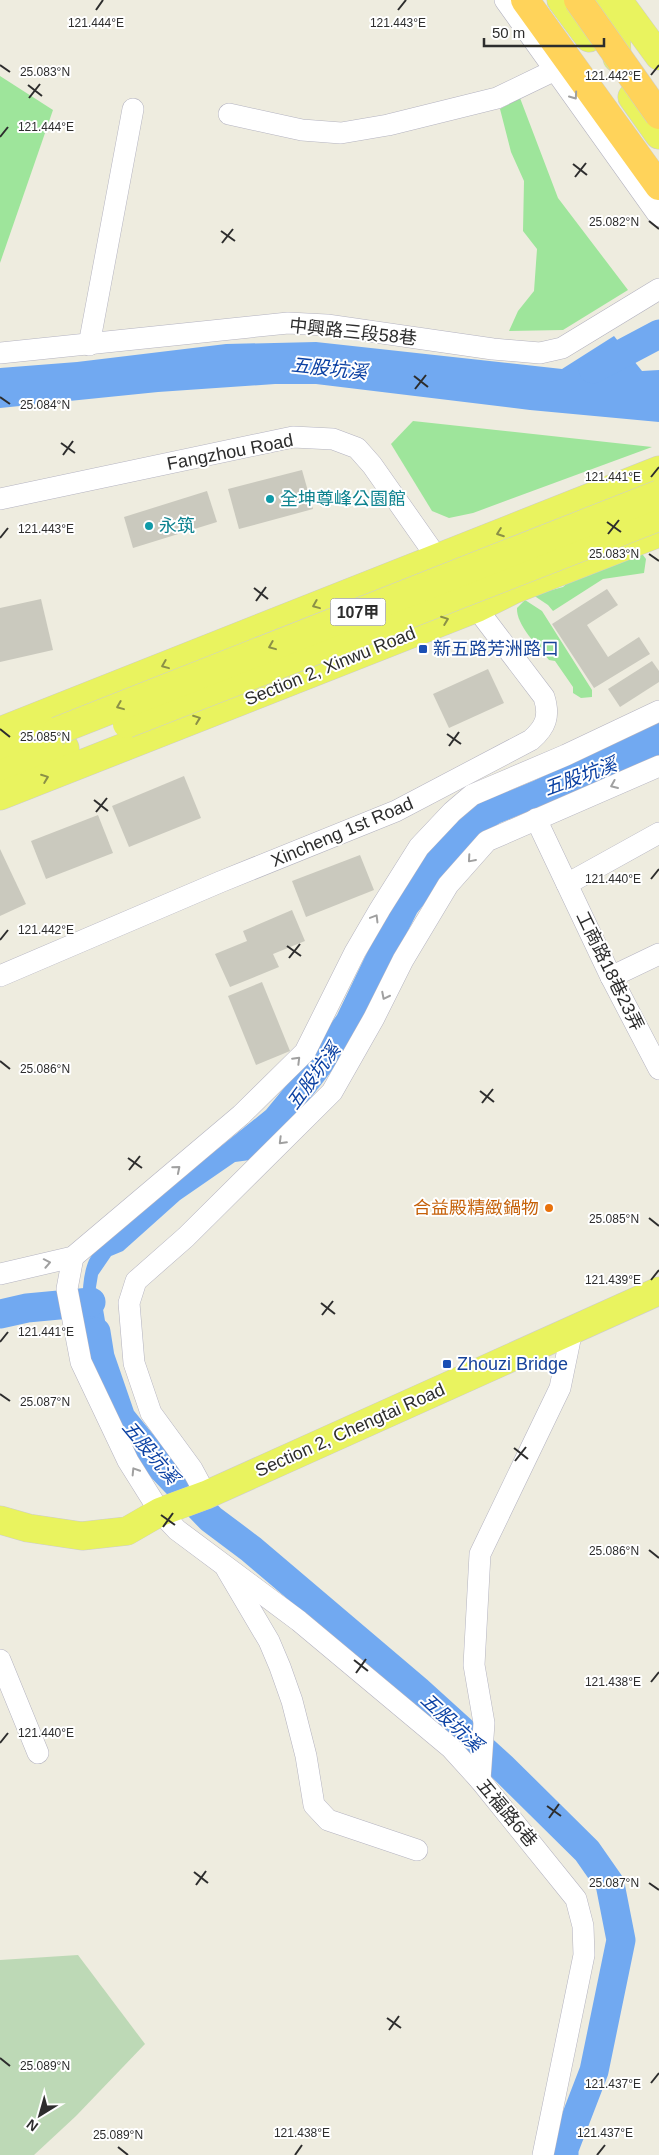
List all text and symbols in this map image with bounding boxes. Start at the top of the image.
scale bar [484,15,604,47]
text: 121.444°E [68,16,124,30]
text: 121.443°E [370,16,426,30]
text: 50 m [492,24,525,41]
text: 25.083°N [20,65,70,79]
text: 121.442°E [585,69,641,83]
one-way arrow [568,91,577,100]
text: 121.444°E [18,120,74,134]
text: 25.082°N [589,215,639,229]
street label: 中興路三段58巷 [288,315,418,349]
water label: 五股坑溪 [290,354,371,383]
text: 25.084°N [20,398,70,412]
street label: Fangzhou Road [165,430,295,474]
text: 121.441°E [585,470,641,484]
place label: 全坤尊峰公園館 [280,489,406,509]
marker: 全坤尊峰公園館 [264,493,276,505]
place label: 永筑 [159,516,195,536]
marker: 永筑 [143,520,155,532]
text: 121.443°E [18,522,74,536]
one-way arrow [496,527,505,537]
text: 25.083°N [589,547,639,561]
one-way arrow [312,598,321,609]
road number: 107甲 [330,598,386,626]
one-way arrow [441,616,449,626]
street label: Section 2, Xinwu Road [242,623,418,709]
place label: 新五路芳洲路口 [433,639,559,659]
one-way arrow [268,640,276,650]
marker: 新五路芳洲路口 [417,643,429,655]
one-way arrow [161,659,170,669]
one-way arrow [117,700,125,710]
one-way arrow [192,715,201,725]
text: 25.085°N [20,730,70,744]
water label: 五股坑溪 [541,753,622,799]
one-way arrow [41,774,49,784]
one-way arrow [610,779,619,790]
street label: Xincheng 1st Road [268,793,416,871]
one-way arrow [468,853,477,862]
text: 121.440°E [585,872,641,886]
street label: 工商路18巷23弄 [573,908,647,1034]
one-way arrow [369,915,379,924]
text: 121.442°E [18,923,74,937]
one-way arrow [381,991,391,1000]
water label: 五股坑溪 [283,1037,346,1113]
one-way arrow [291,1057,300,1066]
text: 25.086°N [20,1062,70,1076]
one-way arrow [279,1135,288,1144]
one-way arrow [171,1166,180,1175]
place label: 合益殿精緻鍋物 [413,1198,539,1218]
marker: 合益殿精緻鍋物 [543,1202,555,1214]
text: 25.085°N [589,1212,639,1226]
one-way arrow [43,1258,52,1268]
text: 121.439°E [585,1273,641,1287]
text: 121.441°E [18,1325,74,1339]
place label: Zhouzi Bridge [457,1354,568,1374]
marker: Zhouzi Bridge [441,1358,453,1370]
street label: Section 2, Chengtai Road [252,1379,448,1481]
text: 25.087°N [20,1395,70,1409]
water label: 五股坑溪 [118,1416,185,1490]
one-way arrow [131,1467,141,1476]
text: 25.086°N [589,1544,639,1558]
text: 121.438°E [585,1675,641,1689]
water label: 五股坑溪 [417,1689,489,1758]
text: 121.440°E [18,1726,74,1740]
street label: 五福路6巷 [473,1775,541,1851]
text: 25.087°N [589,1876,639,1890]
text: 25.089°N [20,2059,70,2073]
text: 121.437°E [585,2077,641,2091]
north arrow [15,2090,65,2140]
text: N [23,2116,41,2135]
text: 121.438°E [274,2126,330,2140]
text: 121.437°E [577,2126,633,2140]
text: 25.089°N [93,2128,143,2142]

